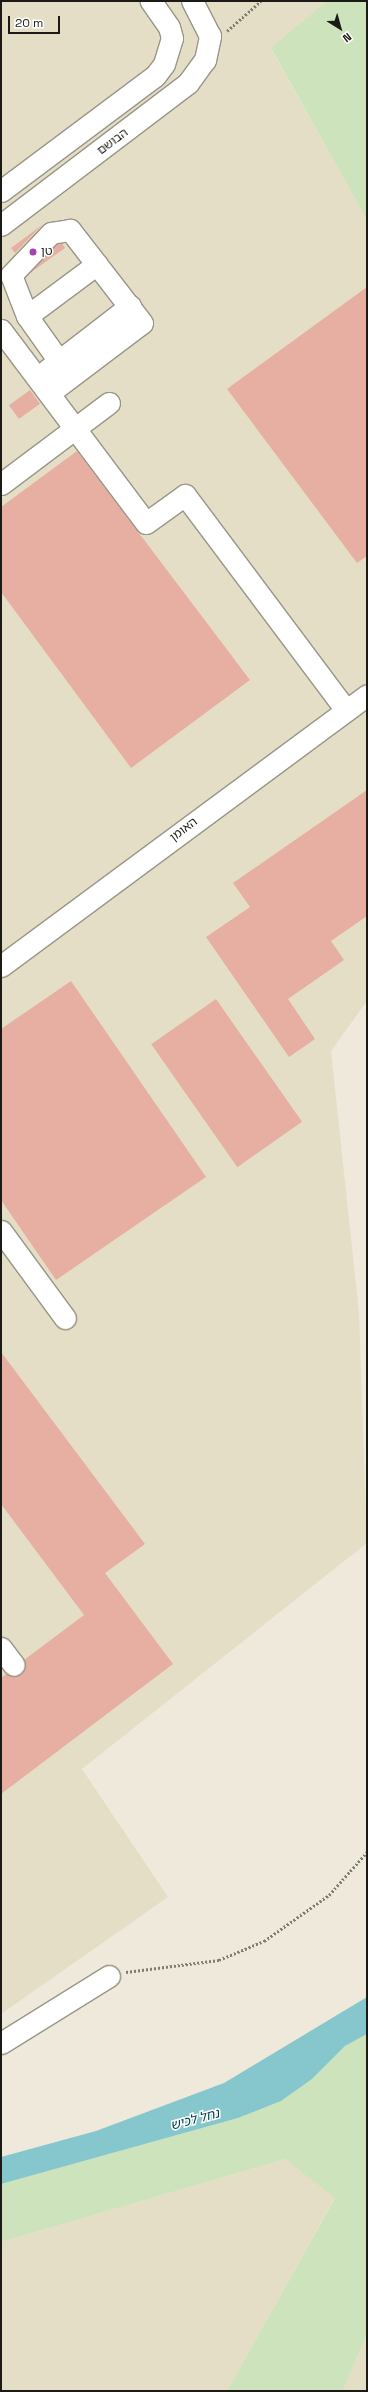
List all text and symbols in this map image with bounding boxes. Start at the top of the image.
scale bar [10,8,62,34]
north arrow [320,8,360,48]
text: 20 m [15,15,43,31]
text: N [340,30,354,45]
street label: הבושם [95,126,131,158]
place label: טן [41,245,53,259]
marker: טן [28,247,38,257]
street label: האומן [167,815,201,845]
water label: נחל לכיש [169,2106,221,2134]

